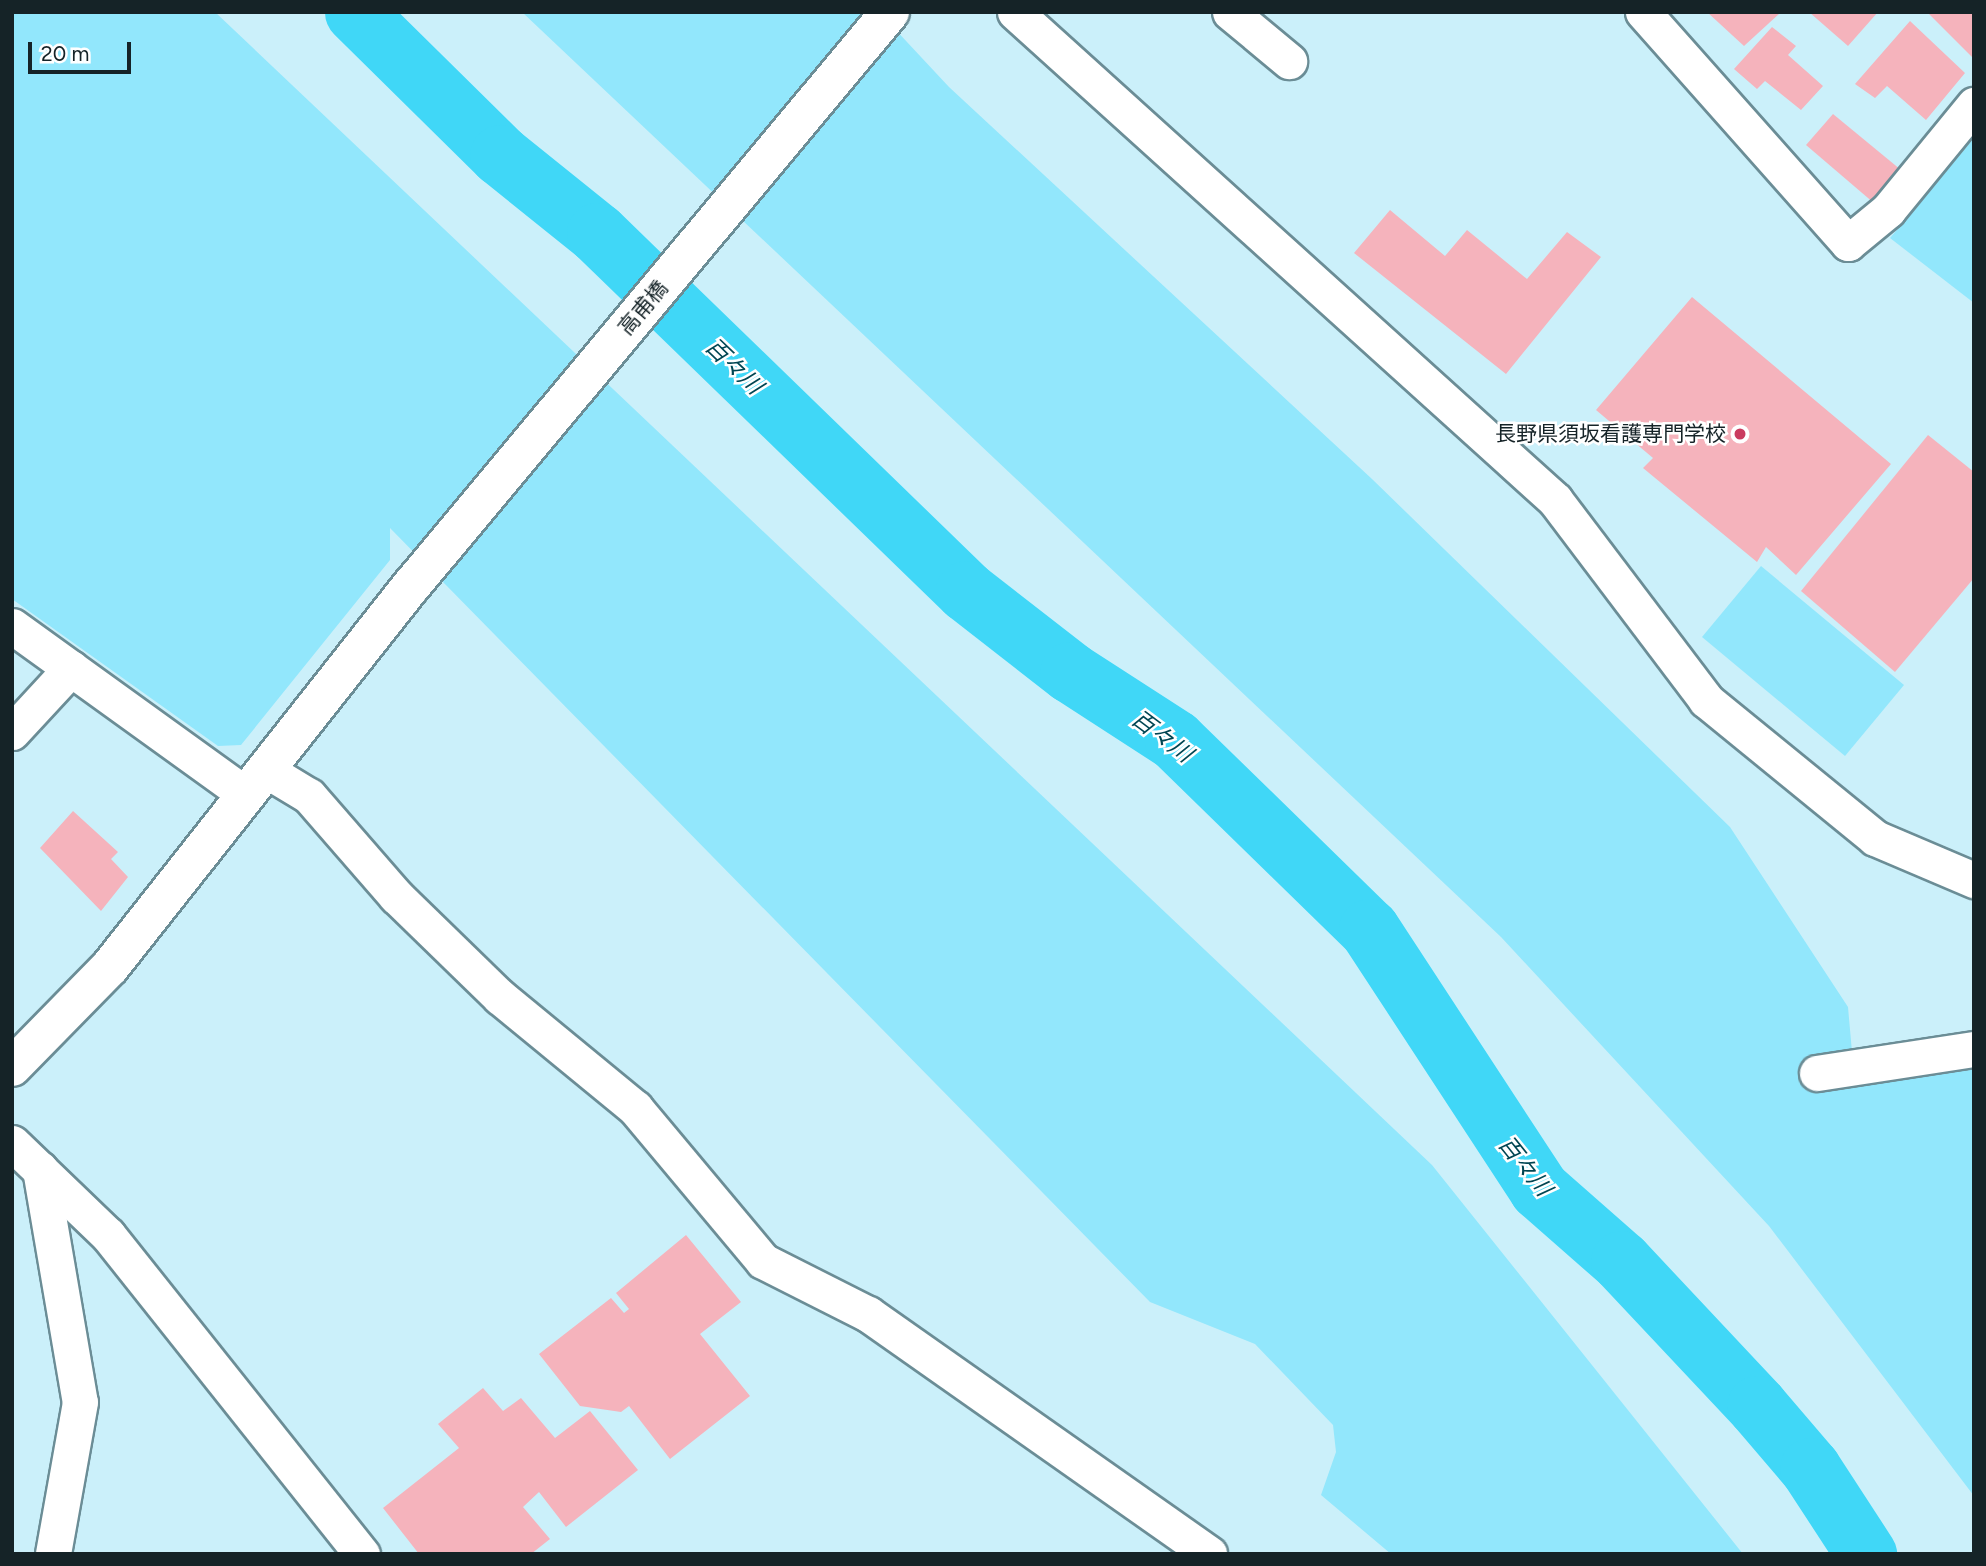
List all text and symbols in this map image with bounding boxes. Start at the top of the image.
scale bar [32,28,135,72]
text: 20 m [41,41,89,66]
street label: 高甫橋 [613,276,673,340]
water label: 百々川 [700,332,768,400]
place label: 長野県須坂看護専門学校 [1495,421,1726,447]
marker: 長野県須坂看護専門学校 [1732,426,1748,442]
water label: 百々川 [1126,704,1198,768]
water label: 百々川 [1493,1131,1557,1201]

